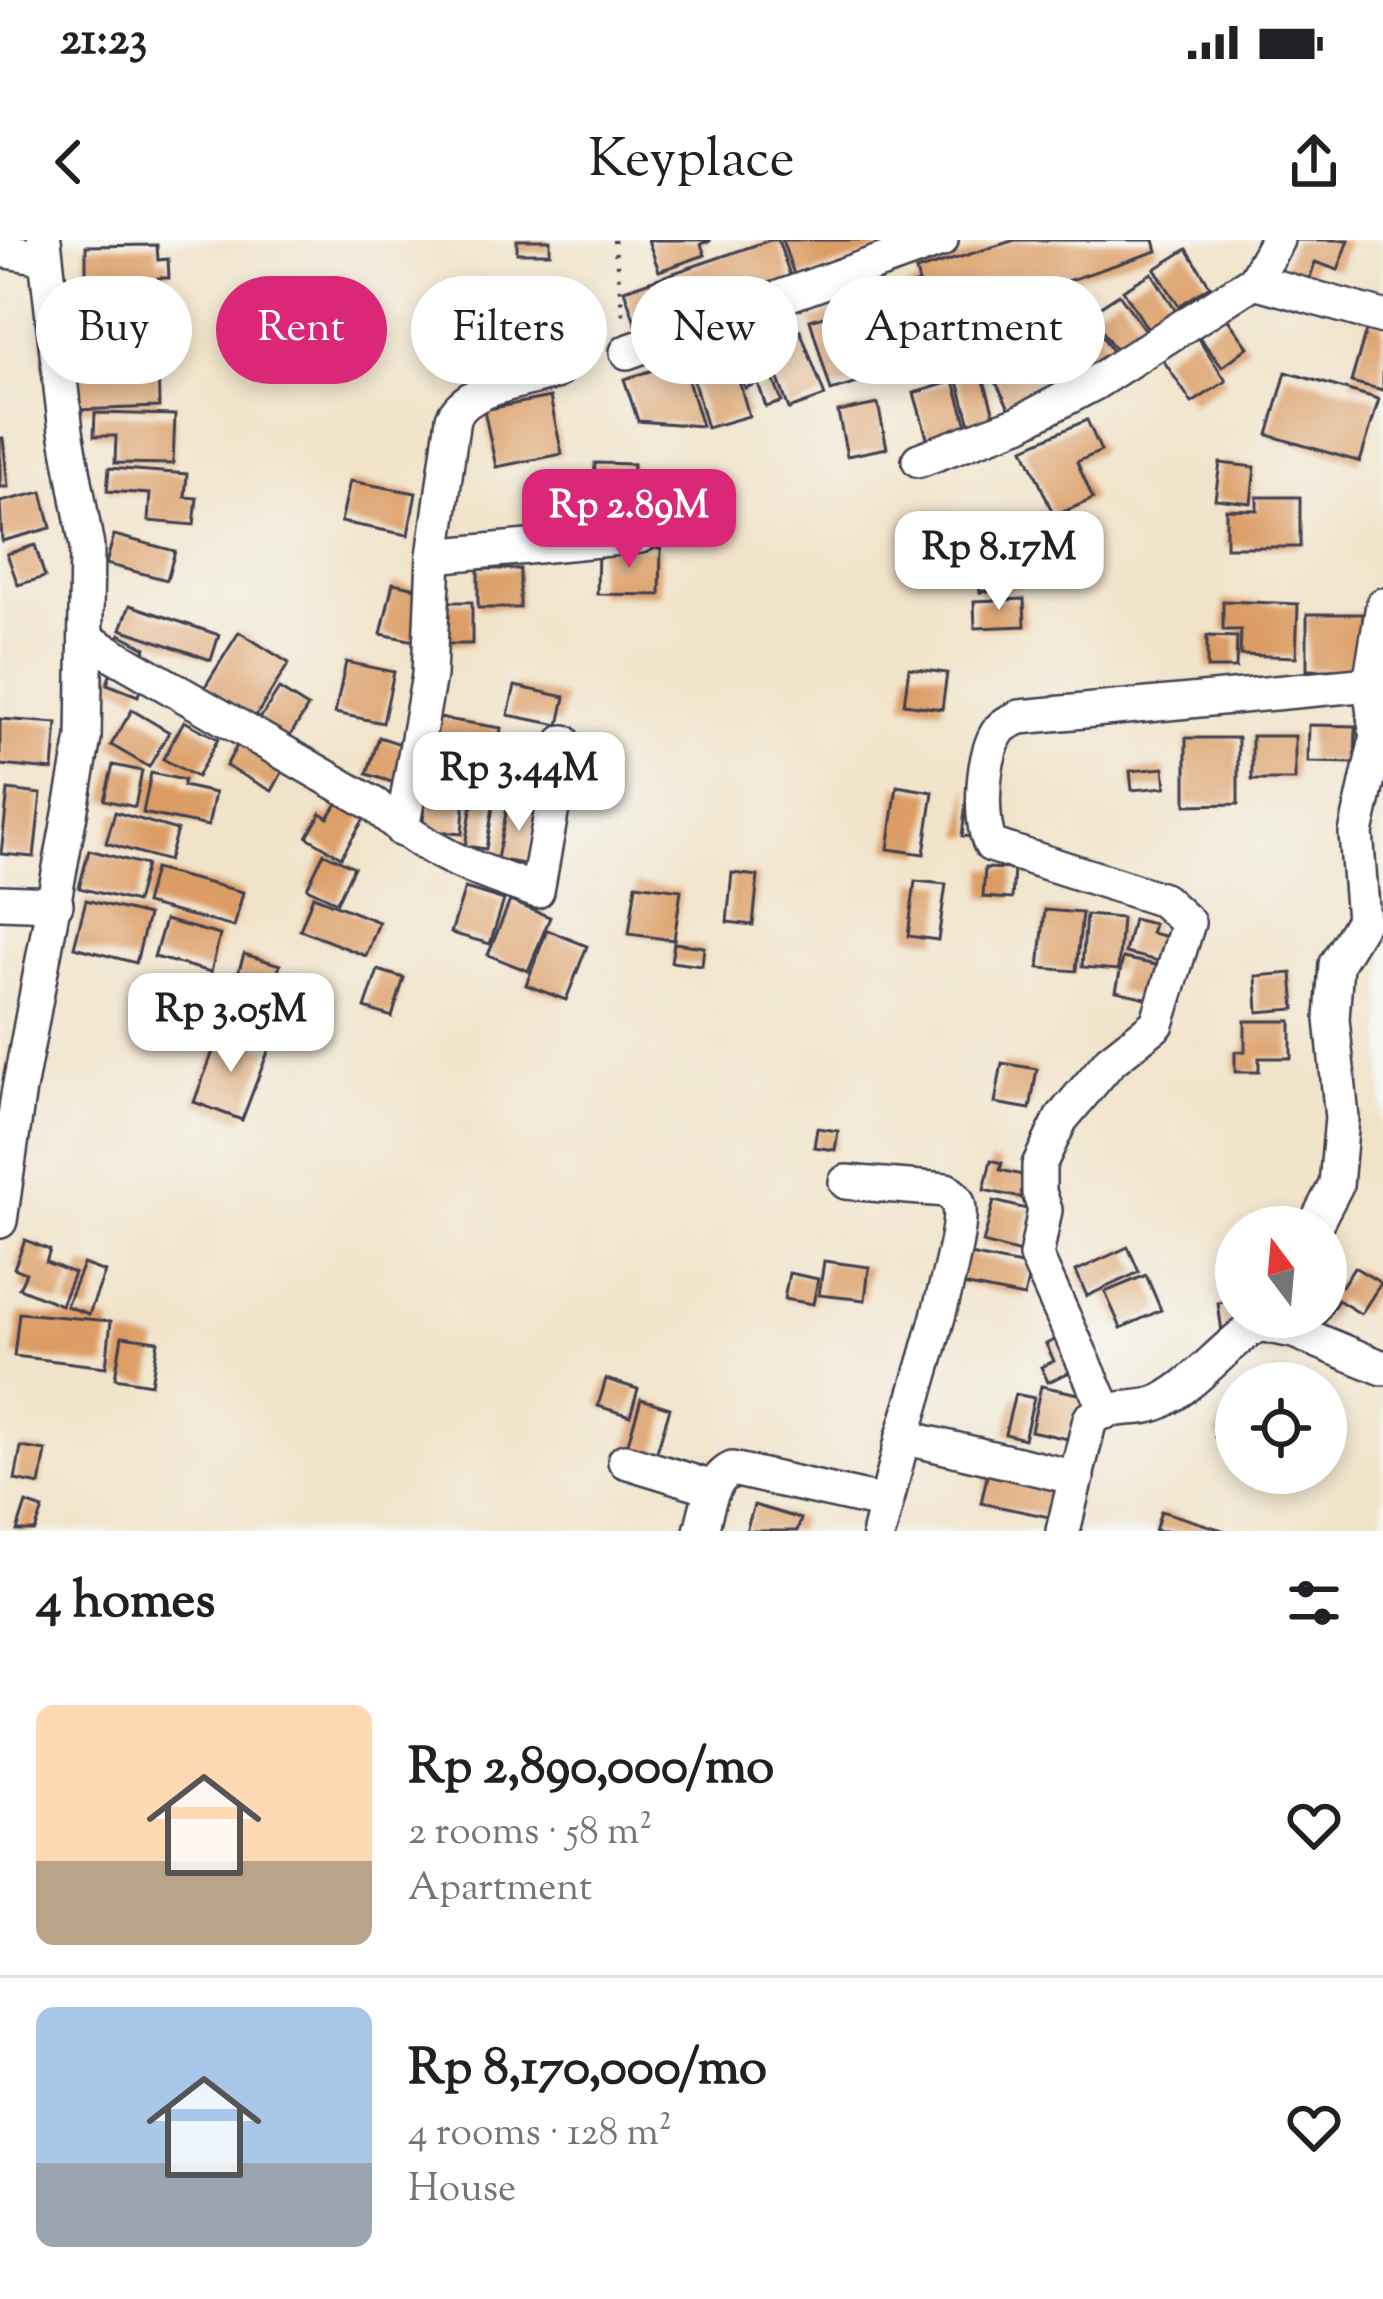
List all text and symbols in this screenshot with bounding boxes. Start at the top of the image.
text: 21:23 [60,10,147,75]
text: Keyplace [588,123,795,201]
icon: back [36,129,102,195]
icon: share [1281,129,1347,195]
chip: Buy [36,276,192,384]
chip: Rent [216,276,387,384]
chip: Filters [411,276,607,384]
chip: New [631,276,798,384]
chip: Apartment [822,276,1105,384]
pin: Rp 2.89M [505,469,753,571]
text: Rp 2.89M [549,480,709,536]
pin: Rp 8.17M [875,511,1123,613]
text: Rp 8.17M [922,522,1076,578]
pin: Rp 3.44M [395,732,643,834]
text: Rp 3.44M [440,743,598,799]
pin: Rp 3.05M [107,973,355,1075]
text: Rp 3.05M [155,984,307,1040]
north arrow [1215,1206,1347,1338]
map controls [1215,1206,1347,1494]
button: locate [1215,1362,1347,1494]
text: 4 homes [36,1567,215,1640]
icon: filters [1281,1570,1347,1636]
text: Rp 2,890,000/mo [408,1733,774,1806]
icon: home [132,1753,276,1897]
icon: heart [1281,1792,1347,1858]
text: 2 rooms · 58 m² [408,1806,652,1862]
text: Apartment [408,1862,592,1918]
text: Rp 8,170,000/mo [408,2034,767,2107]
icon: home [132,2055,276,2199]
icon: heart [1281,2094,1347,2160]
text: 4 rooms · 128 m² [408,2107,672,2163]
text: House [408,2163,516,2219]

